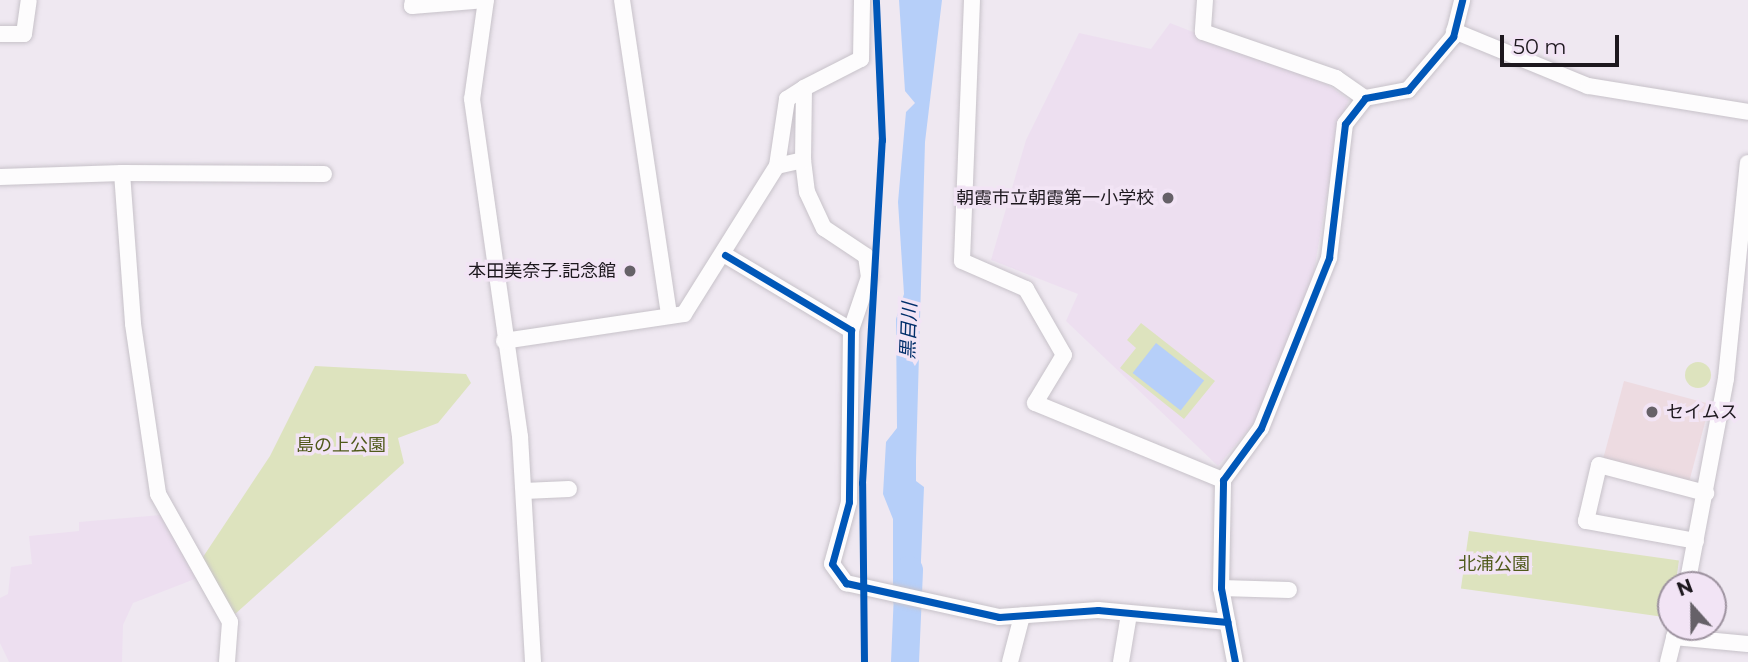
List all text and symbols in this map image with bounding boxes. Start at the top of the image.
scale bar [1503,21,1622,65]
text: 50 m [1513,34,1567,59]
place label: 朝霞市立朝霞第一小学校 [956,187,1154,209]
marker: 朝霞市立朝霞第一小学校 [1160,190,1176,206]
place label: 本田美奈子.記念館 [468,260,616,282]
marker: 本田美奈子.記念館 [622,263,638,279]
water label: 黒目川 [897,302,921,360]
place label: セイムス [1666,401,1738,423]
marker: セイムス [1644,404,1660,420]
park label: 島の上公園 [296,434,386,456]
park label: 北浦公園 [1458,553,1530,575]
north arrow [1657,571,1727,641]
text: N [1674,574,1696,601]

